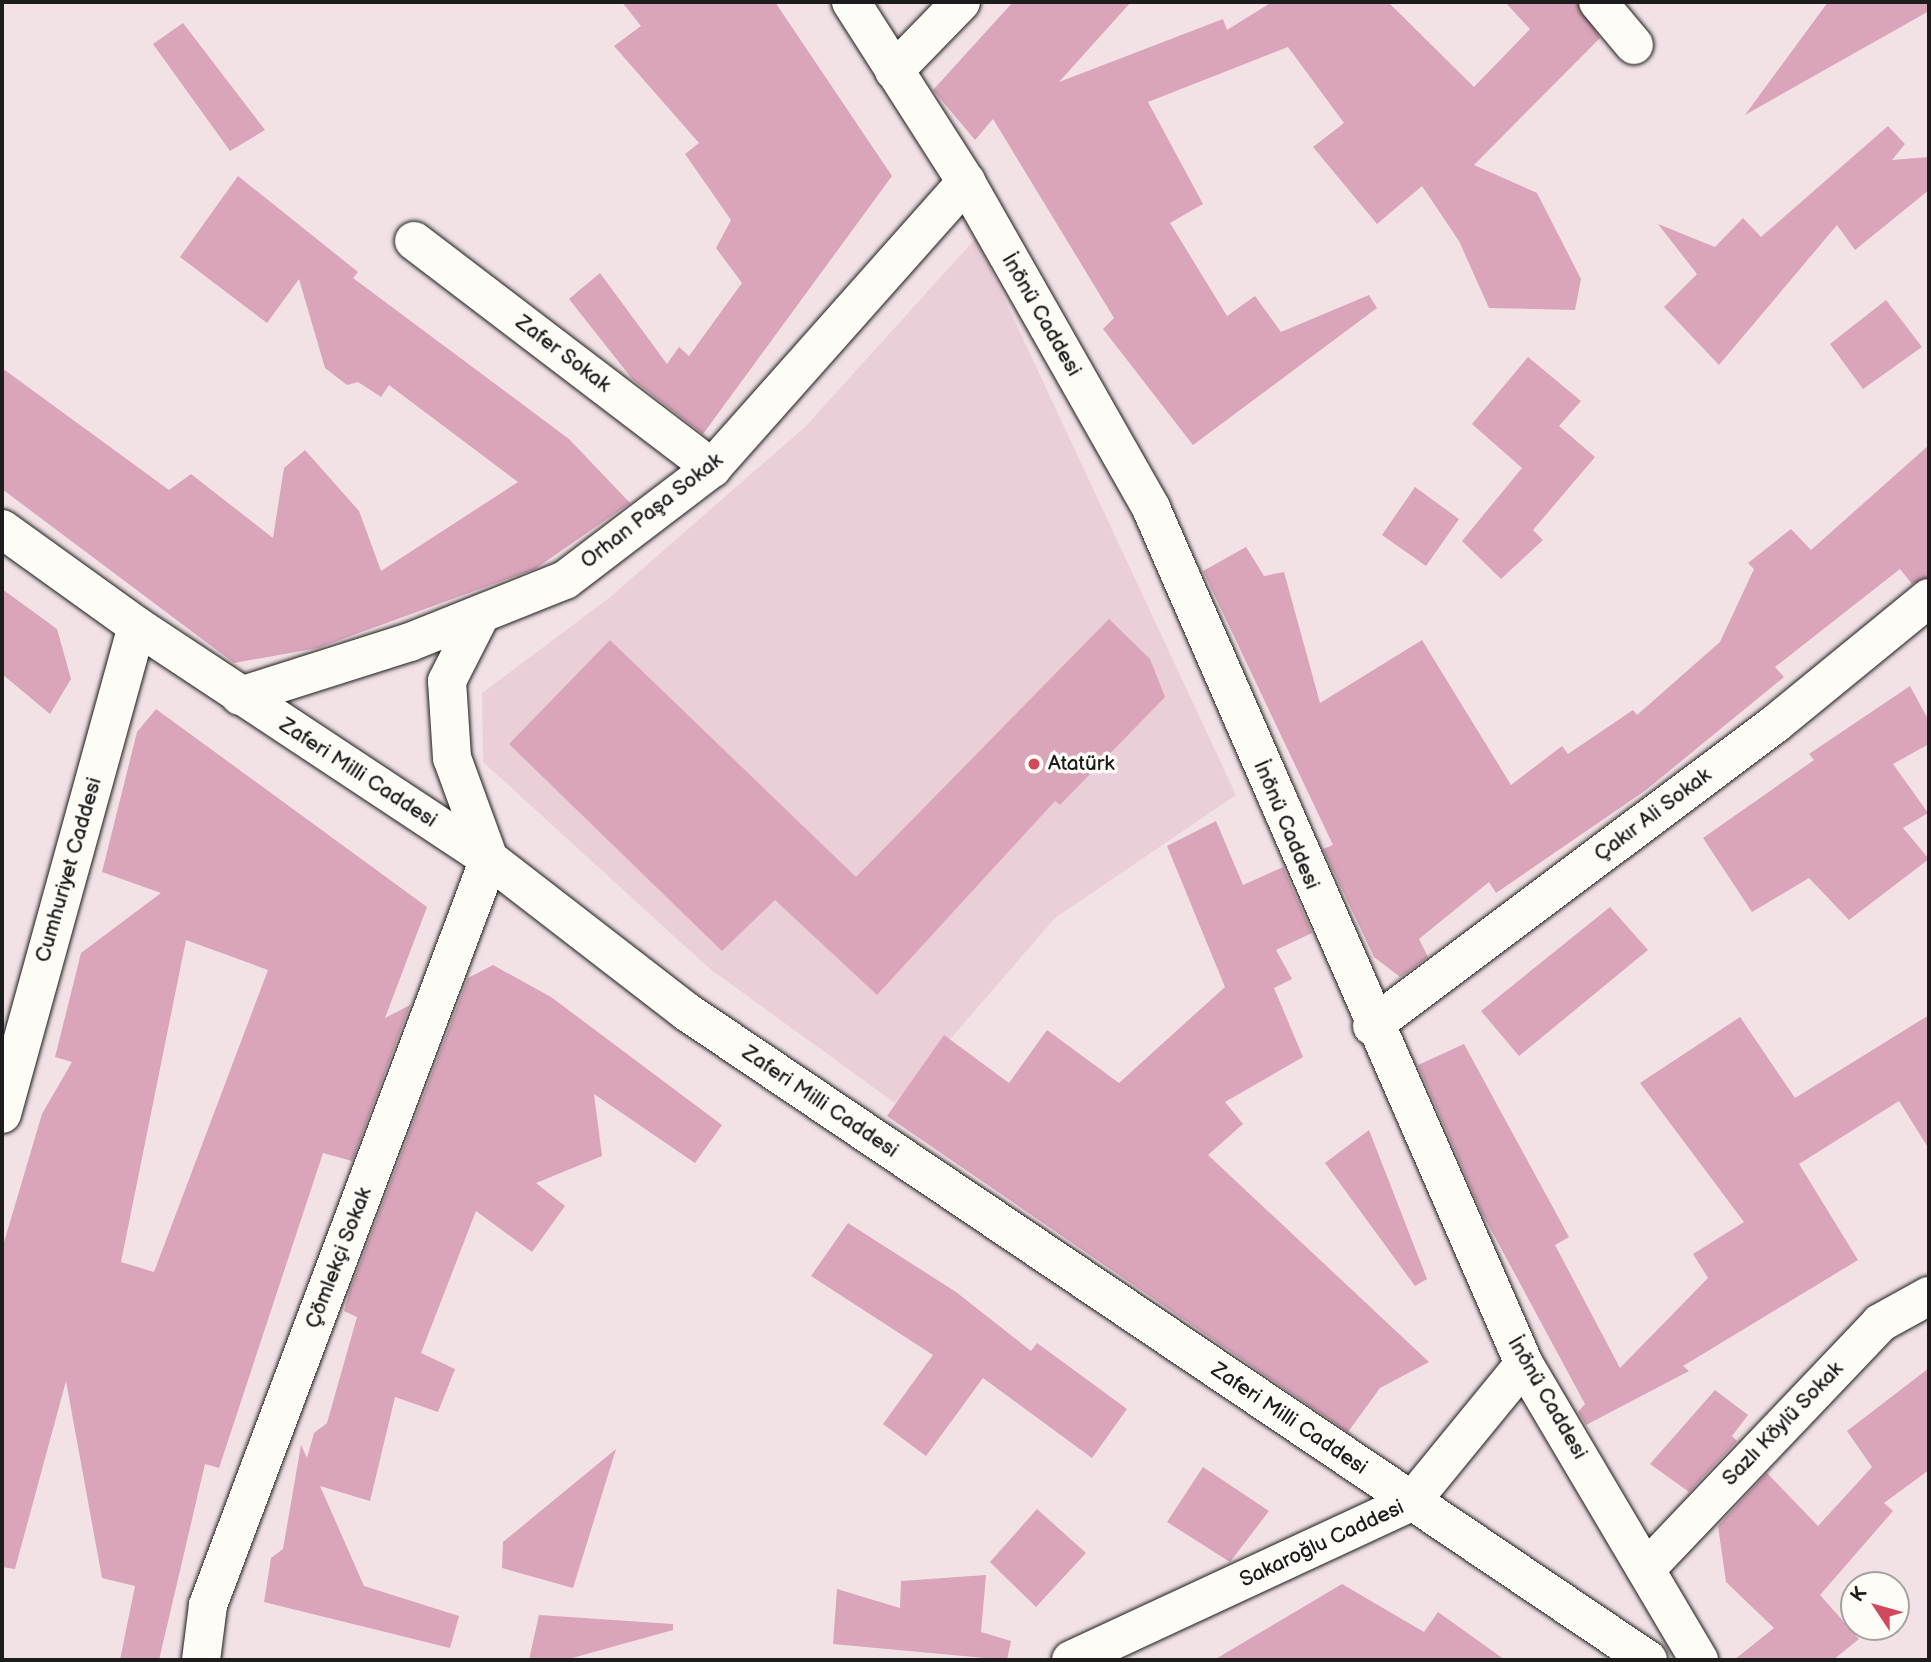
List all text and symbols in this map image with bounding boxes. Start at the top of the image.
street label: İnönü Caddesi [996,249,1086,381]
street label: Zafer Sokak [510,310,616,398]
street label: Orhan Paşa Sokak [576,448,728,574]
street label: Zaferi Milli Caddesi [275,713,441,833]
place label: Atatürk [1048,751,1115,777]
marker: Atatürk [1026,756,1042,772]
street label: İnönü Caddesi [1248,757,1324,893]
street label: Çakır Ali Sokak [1589,763,1717,867]
street label: Cumhuriyet Caddesi [31,775,107,965]
street label: Zaferi Milli Caddesi [737,1040,903,1164]
street label: Çömlekçi Sokak [300,1184,378,1332]
street label: İnönü Caddesi [1502,1332,1592,1464]
street label: Zaferi Milli Caddesi [1206,1357,1372,1481]
street label: Sazlı Köylü Sokak [1717,1357,1849,1491]
street label: Sakaroğlu Caddesi [1236,1495,1408,1593]
north arrow [1840,1571,1910,1641]
text: K [1846,1583,1872,1607]

